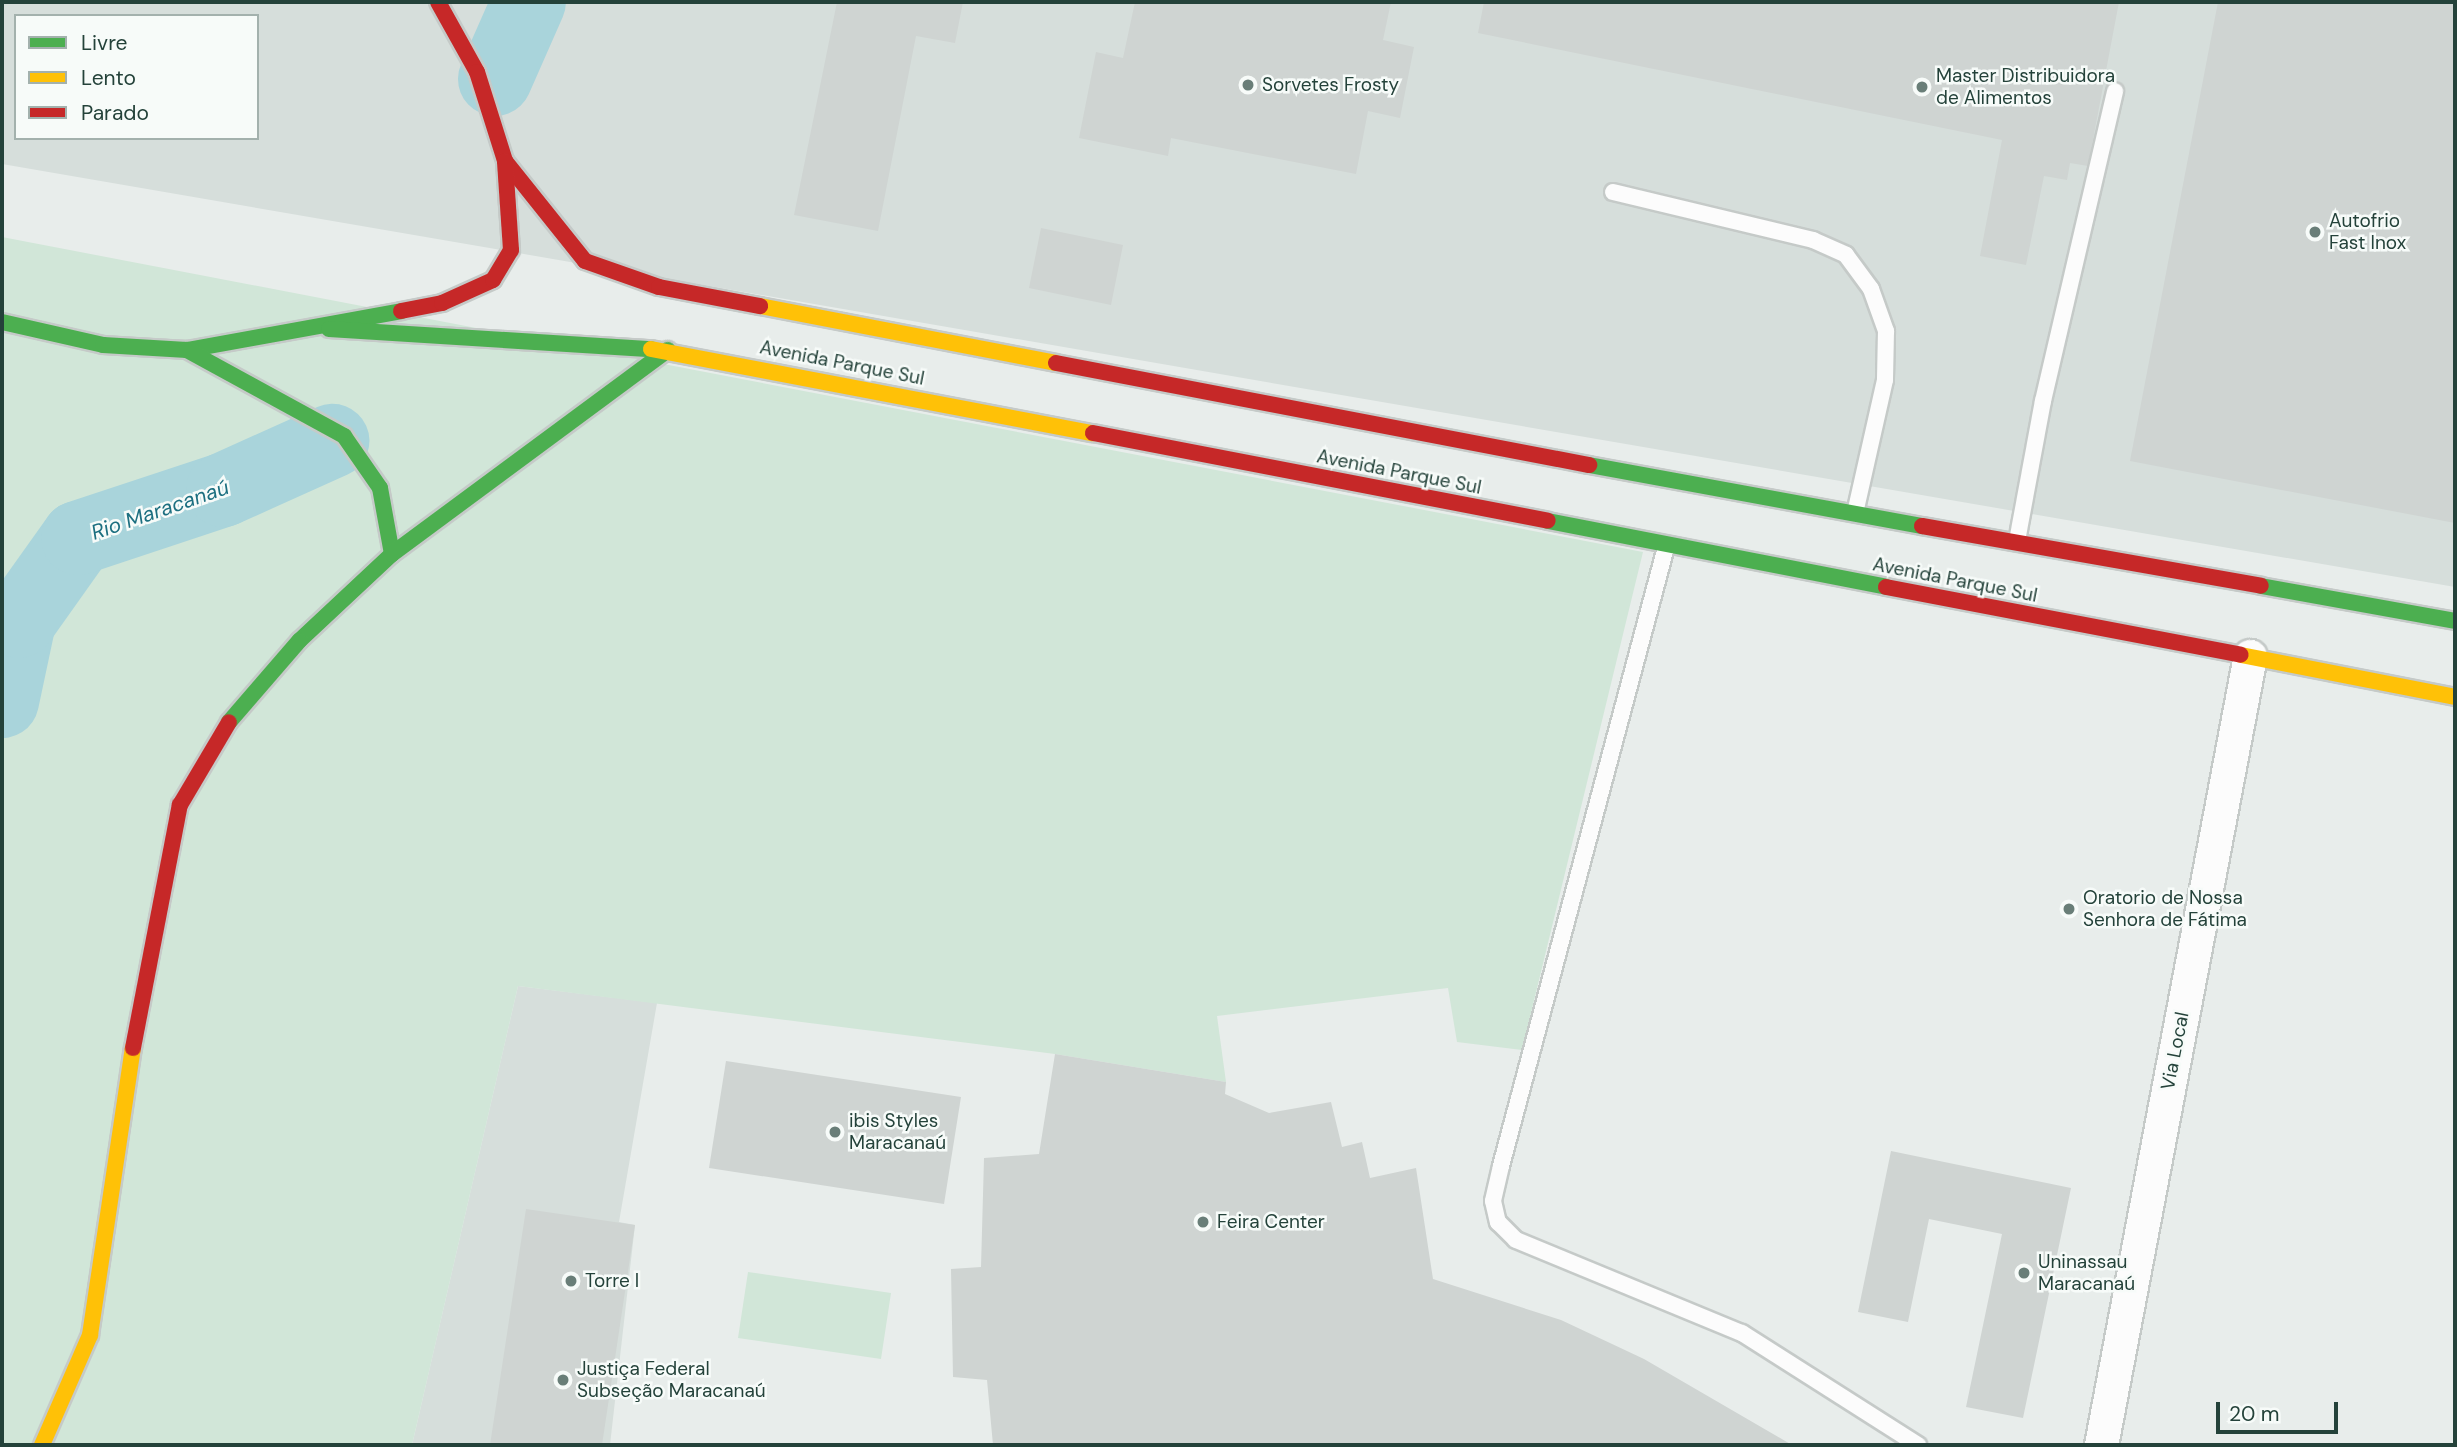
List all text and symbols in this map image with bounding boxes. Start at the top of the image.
legend [14,14,259,140]
text: Livre [81,29,127,57]
text: Lento [81,64,136,92]
place label: Master Distribuidora de Alimentos [1936,65,2115,109]
place label: Sorvetes Frosty [1262,74,1399,96]
marker: Sorvetes Frosty [1240,77,1256,93]
marker: Master Distribuidora de Alimentos [1914,79,1930,95]
text: Parado [81,99,149,127]
place label: Autofrio Fast Inox [2329,210,2406,254]
marker: Autofrio Fast Inox [2307,224,2323,240]
street label: Avenida Parque Sul [758,336,926,390]
street label: Avenida Parque Sul [1315,445,1483,499]
water label: Rio Maracanaú [88,475,232,545]
street label: Avenida Parque Sul [1871,553,2039,607]
place label: Oratorio de Nossa Senhora de Fátima [2083,887,2247,931]
marker: Oratorio de Nossa Senhora de Fátima [2061,901,2077,917]
street label: Via Local [2156,1010,2194,1092]
place label: ibis Styles Maracanaú [849,1110,946,1154]
marker: ibis Styles Maracanaú [827,1124,843,1140]
place label: Feira Center [1217,1211,1325,1233]
marker: Feira Center [1195,1214,1211,1230]
place label: Uninassau Maracanaú [2038,1251,2135,1295]
marker: Uninassau Maracanaú [2016,1265,2032,1281]
place label: Torre I [585,1270,639,1292]
marker: Torre I [563,1273,579,1289]
place label: Justiça Federal Subseção Maracanaú [577,1358,766,1402]
marker: Justiça Federal Subseção Maracanaú [555,1372,571,1388]
scale bar [2219,1388,2342,1432]
text: 20 m [2229,1400,2280,1428]

